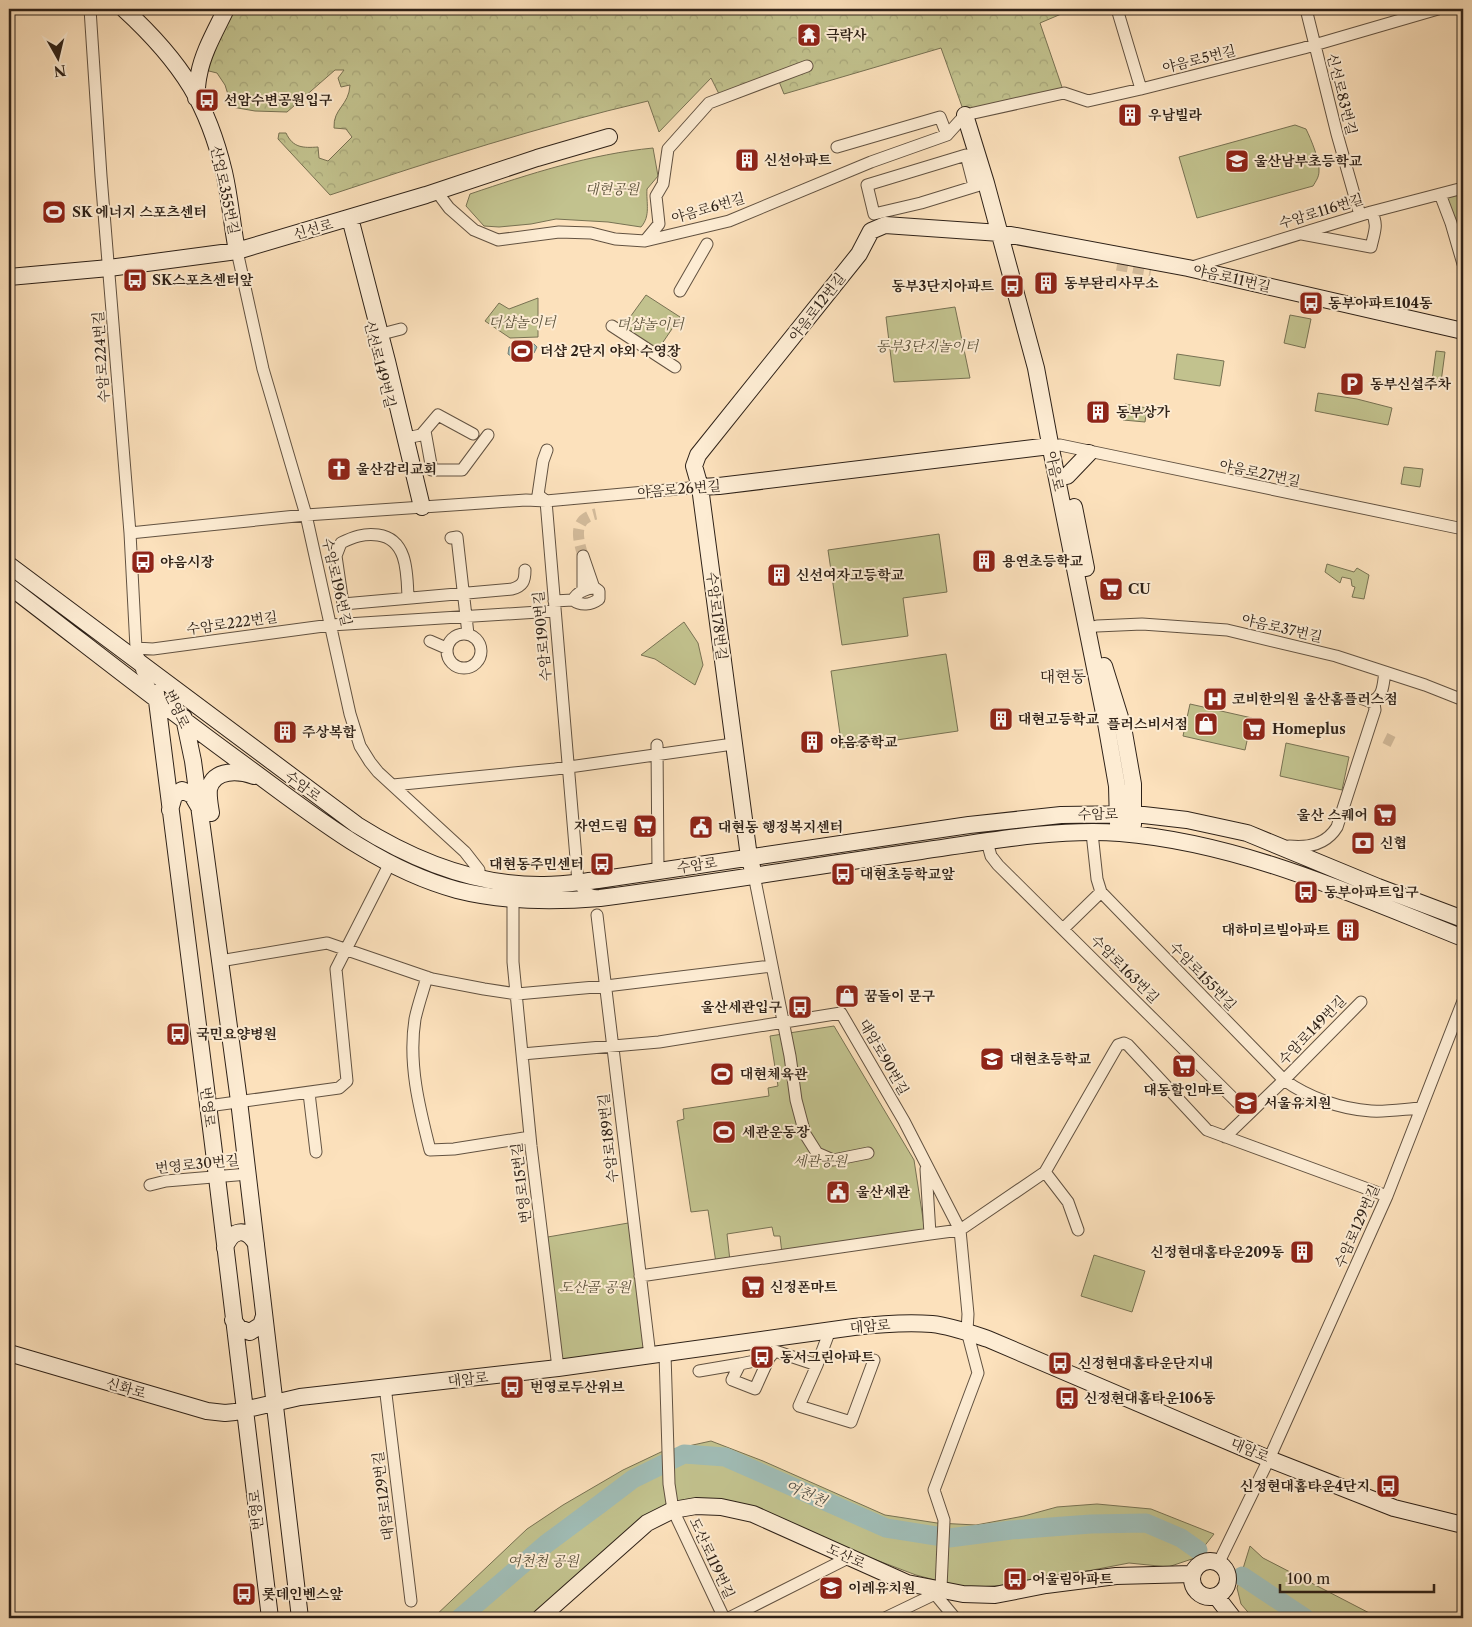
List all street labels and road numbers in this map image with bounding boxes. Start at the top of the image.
street label: 야음로5번길 [1160,41,1238,77]
street label: 신선로83번길 [1323,51,1361,137]
street label: 산업로355번길 [207,144,243,236]
street label: 야음로6번길 [669,189,747,227]
street label: 수암로116번길 [1276,190,1366,232]
street label: 신선로 [291,215,335,243]
street label: 야음로11번길 [1191,260,1273,296]
street label: 야음로12번길 [785,269,849,345]
street label: 수암로224번길 [89,311,113,403]
street label: 신선로149번길 [360,318,400,410]
street label: 야음로 [1042,449,1068,493]
street label: 야음로27번길 [1218,456,1302,490]
street label: 야음로26번길 [636,476,722,502]
street label: 수암로196번길 [318,536,356,628]
street label: 수암로178번길 [703,571,731,661]
street label: 수암로190번길 [529,590,555,682]
street label: 수암로222번길 [185,608,279,638]
street label: 야음로37번길 [1240,610,1324,646]
street label: 번영로 [160,687,194,732]
street label: 수암로 [281,767,325,806]
street label: 수암로 [1078,805,1119,823]
street label: 수암로 [676,853,719,877]
street label: 수암로163번길 [1087,931,1163,1007]
street label: 수암로155번길 [1166,938,1240,1014]
street label: 수암로149번길 [1274,991,1350,1069]
street label: 대암로90번길 [855,1016,913,1098]
street label: 번영로 [197,1086,219,1129]
street label: 수암로189번길 [594,1092,622,1184]
street label: 번영로15번길 [507,1142,535,1224]
street label: 번영로30번길 [154,1151,240,1177]
street label: 수암로129번길 [1331,1181,1383,1271]
street label: 대암로 [849,1315,891,1337]
street label: 대암로 [447,1368,490,1390]
street label: 신화로 [104,1374,148,1402]
street label: 대암로 [1228,1434,1273,1466]
street label: 대암로129번길 [369,1450,397,1542]
street label: 번영로 [245,1488,267,1531]
street label: 도산로119번길 [685,1514,739,1602]
street label: 도산로 [824,1540,869,1573]

